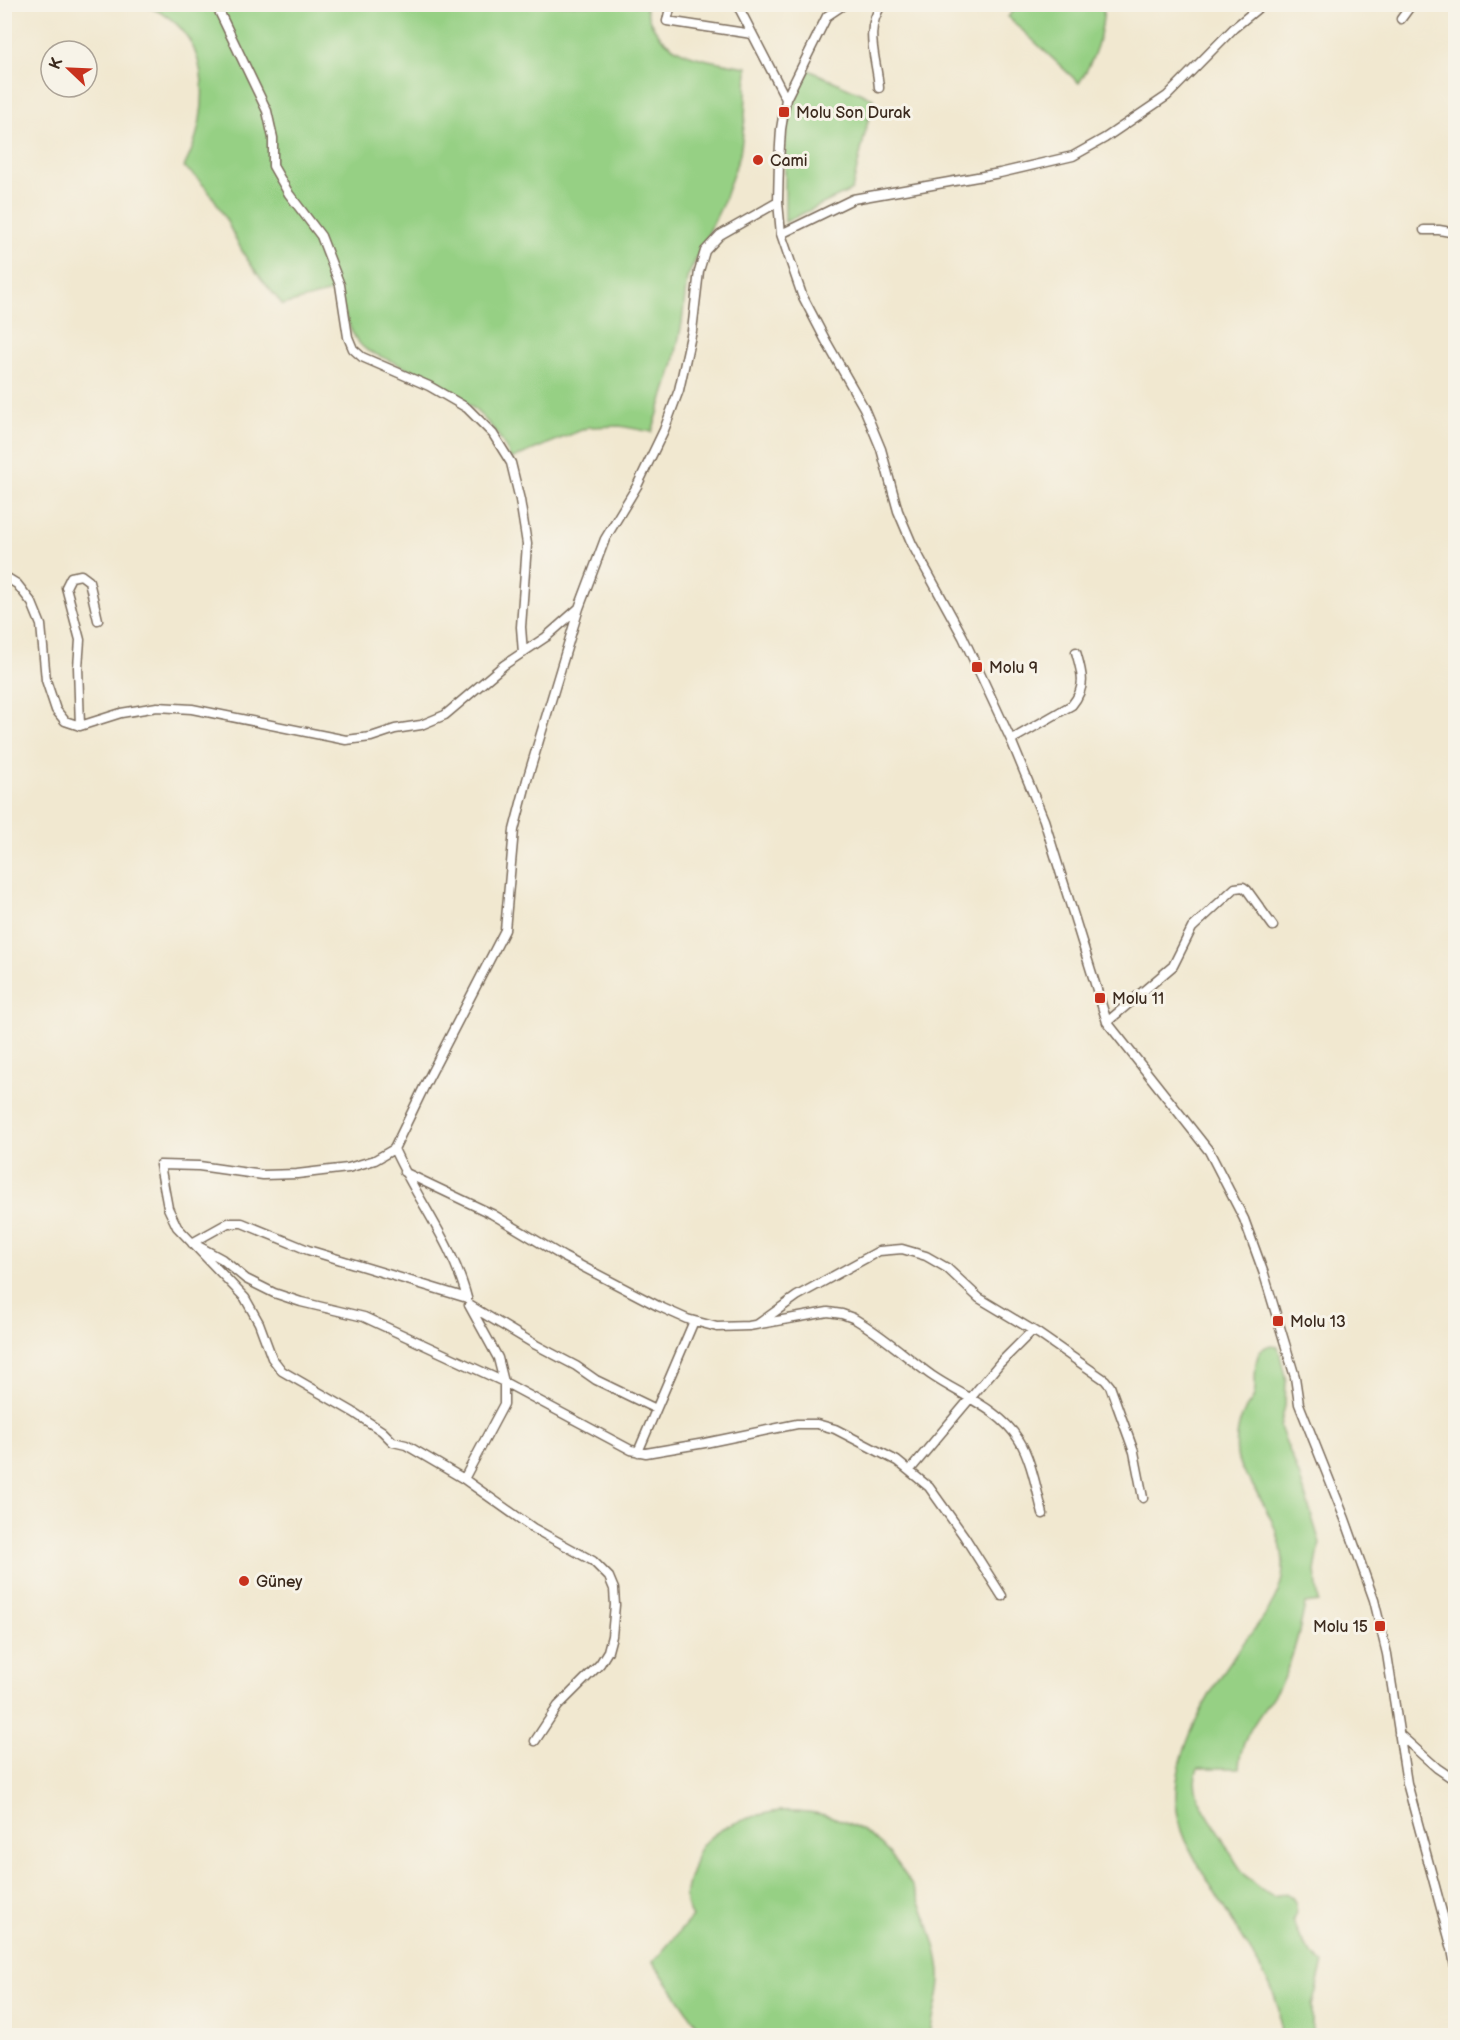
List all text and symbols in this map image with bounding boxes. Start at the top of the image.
north arrow [39,39,99,99]
text: K [46,55,67,72]
place label: Molu Son Durak [796,104,911,123]
marker: Molu Son Durak [777,105,791,119]
place label: Cami [770,152,807,171]
marker: Cami [751,153,765,167]
place label: Molu 9 [989,659,1038,678]
marker: Molu 9 [970,660,984,674]
place label: Molu 11 [1112,990,1164,1009]
marker: Molu 11 [1093,991,1107,1005]
place label: Molu 13 [1290,1313,1346,1332]
marker: Molu 13 [1271,1314,1285,1328]
place label: Güney [256,1573,303,1592]
marker: Güney [237,1574,251,1588]
place label: Molu 15 [1313,1618,1368,1637]
marker: Molu 15 [1373,1619,1387,1633]

